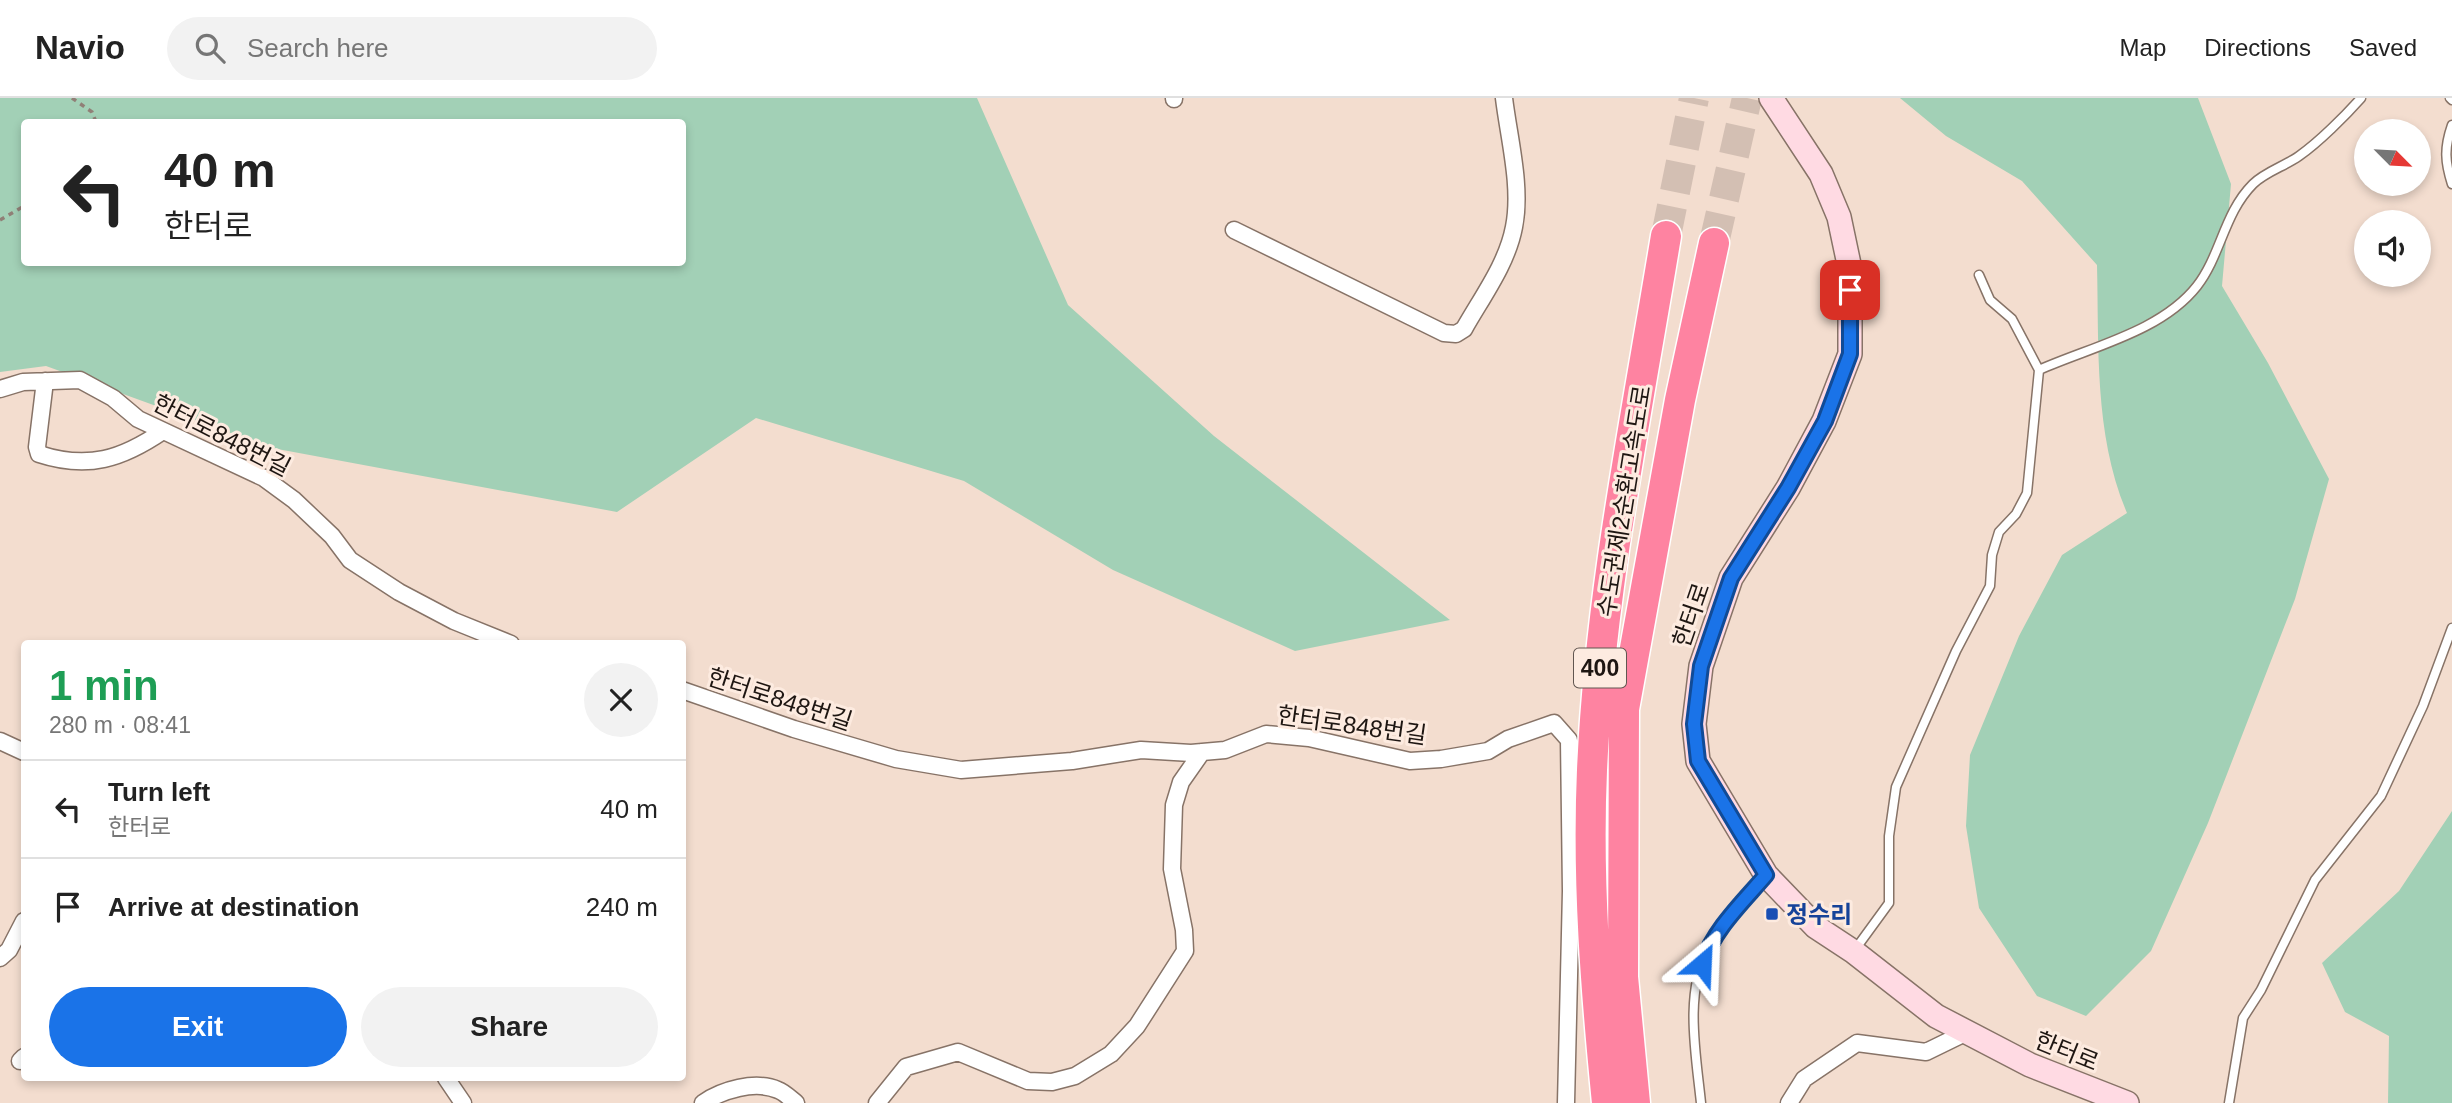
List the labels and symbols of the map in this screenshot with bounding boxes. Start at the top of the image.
north arrow [2354,119,2431,196]
pin [1820,260,1880,320]
street label: 수도권제2순환고속도로 [1592,383,1656,619]
street label: 한터로848번길 [149,389,295,481]
street label: 한터로 [1667,579,1715,651]
road number: 400 [1574,648,1626,688]
street label: 한터로848번길 [704,663,856,735]
street label: 한터로848번길 [1276,701,1428,749]
place label: 정수리 [1786,901,1852,928]
marker: 정수리 [1764,906,1780,922]
position arrow [1665,927,1739,1001]
street label: 한터로 [2031,1026,2103,1076]

